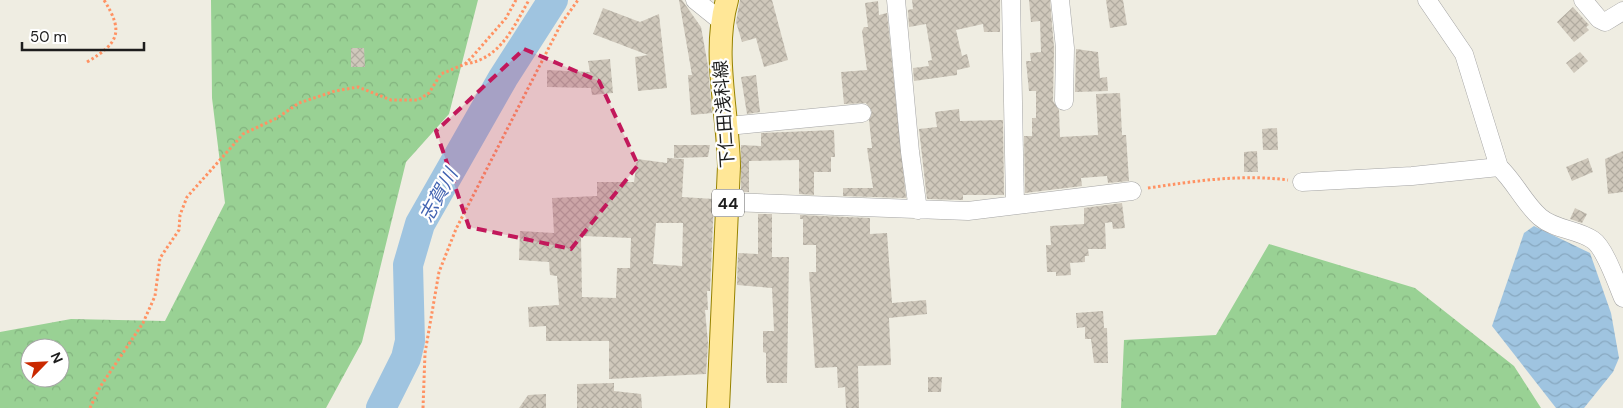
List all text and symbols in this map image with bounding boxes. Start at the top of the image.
scale bar [22,20,145,52]
text: 50 m [30,27,67,47]
street label: 下仁田浅科線 [708,59,740,169]
water label: 志賀川 [414,163,464,226]
road number: 44 [712,190,744,217]
north arrow [20,338,70,388]
text: N [47,349,67,366]

